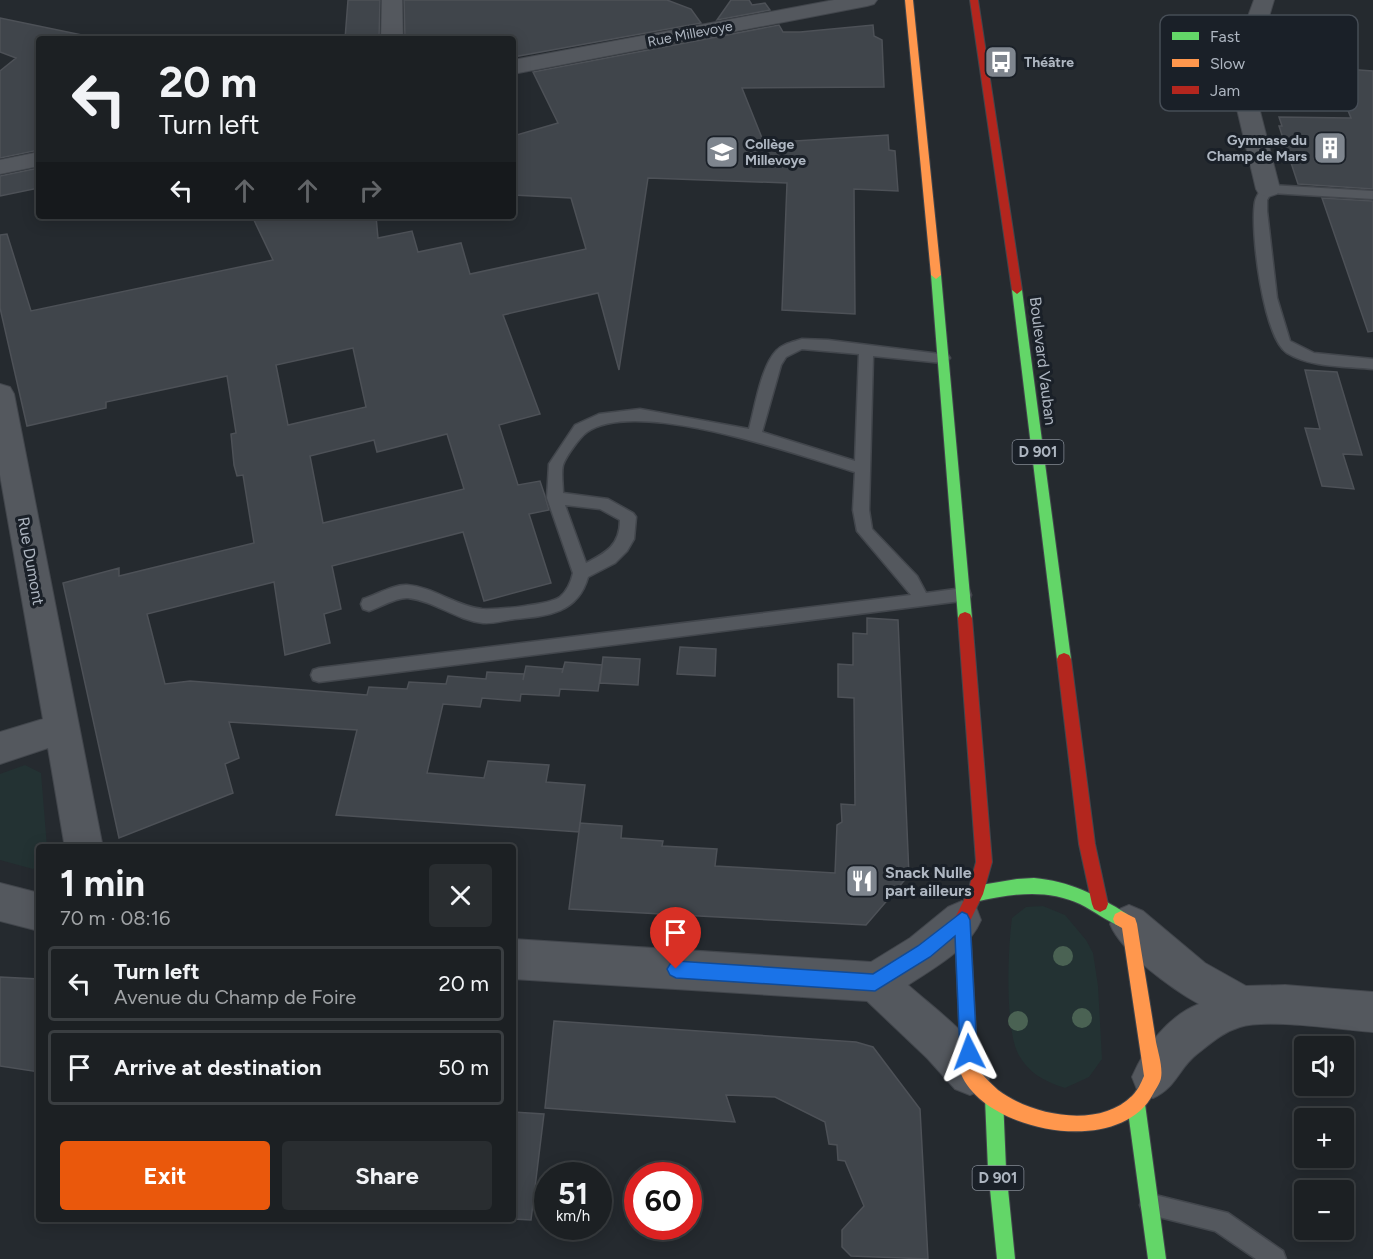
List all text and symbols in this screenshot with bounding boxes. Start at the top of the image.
legend [1160,15,1358,111]
street label: Rue Millevoye [646,17,734,51]
text: Fast [1210,27,1240,46]
bus stop icon: Théâtre [983,44,1019,80]
place label: Théâtre [1024,54,1074,71]
text: Slow [1210,54,1245,73]
text: 20 m [159,57,257,108]
icon: left [60,60,138,138]
text: Jam [1210,81,1240,100]
text: Turn left [159,108,259,141]
building icon: Gymnase du Champ de Mars [1312,130,1348,166]
place label: Gymnase du Champ de Mars [1207,132,1307,165]
school or university icon: Collège Millevoye [704,134,740,170]
place label: Collège Millevoye [745,136,806,169]
icon: left [165,174,198,207]
icon: ahead [228,174,261,207]
icon: ahead [291,174,324,207]
icon: right [354,174,387,207]
street label: Boulevard Vauban [1026,296,1060,426]
road number: D 901 [1012,440,1064,464]
street label: Rue Dumont [14,515,48,607]
text: 1 min [60,862,145,905]
restaurant icon: Snack Nulle part ailleurs [844,863,880,899]
place label: Snack Nulle part ailleurs [885,863,972,900]
button: close [429,864,492,927]
text: 70 m · 08:16 [60,906,170,930]
pin [650,907,701,969]
icon: arrive [659,916,692,949]
text: Turn left [114,958,200,985]
icon: left [63,967,96,1000]
text: 20 m [438,970,489,997]
text: Avenue du Champ de Foire [114,985,356,1009]
position arrow [937,1020,1001,1084]
map controls [1294,1036,1354,1240]
button: sound [1294,1036,1354,1096]
icon: arrive [63,1051,96,1084]
text: Arrive at destination [114,1054,322,1081]
text: 50 m [438,1054,489,1081]
button: + [1294,1108,1354,1168]
button: Exit [60,1141,270,1210]
button: Share [282,1141,492,1210]
speed limit sign: 60 [624,1162,702,1240]
road number: D 901 [972,1166,1024,1190]
text: 51 [558,1175,588,1212]
button: − [1294,1180,1354,1240]
text: km/h [556,1207,590,1225]

